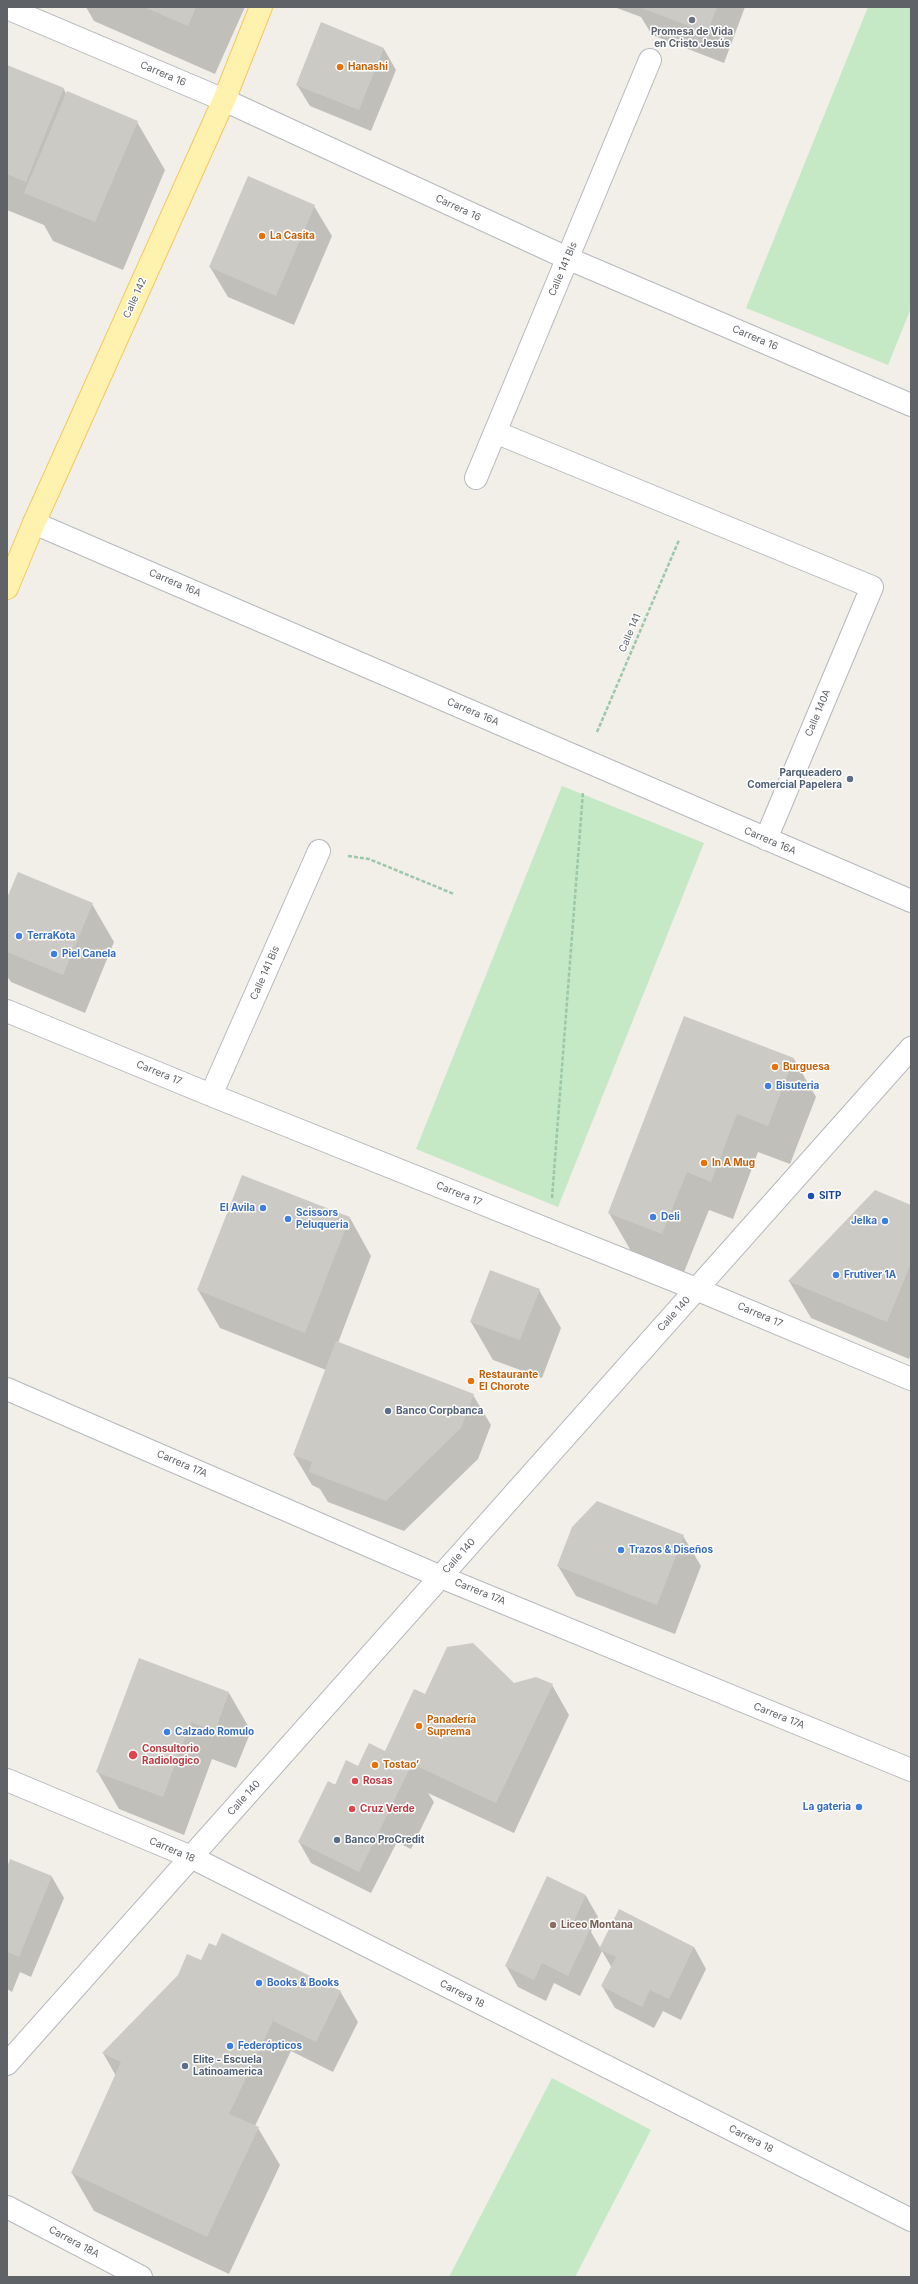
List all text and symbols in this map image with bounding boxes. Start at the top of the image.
marker: Promesa de Vida en Cristo Jesús [687,15,697,25]
place label: Promesa de Vida en Cristo Jesús [651,26,733,50]
street label: Carrera 16 [138,59,188,89]
place label: Hanashi [348,61,388,73]
marker: Hanashi [335,62,345,72]
street label: Carrera 16 [433,192,483,224]
place label: La Casita [270,230,315,242]
marker: La Casita [257,231,267,241]
street label: Calle 141 Bis [546,240,580,298]
street label: Calle 142 [121,276,149,320]
street label: Carrera 16 [730,323,780,353]
street label: Carrera 16A [147,567,203,599]
street label: Calle 141 [617,612,643,654]
street label: Calle 140A [803,688,833,738]
street label: Carrera 16A [445,696,501,728]
place label: Parqueadero Comercial Papelera [747,767,842,790]
marker: Parqueadero Comercial Papelera [845,774,855,784]
street label: Carrera 16A [742,825,798,857]
place label: TerraKota [27,930,75,942]
marker: TerraKota [14,931,24,941]
street label: Calle 141 Bis [248,944,282,1002]
place label: Piel Canela [62,948,116,960]
marker: Piel Canela [49,949,59,959]
street label: Carrera 17 [134,1058,184,1088]
place label: Burguesa [783,1061,830,1073]
marker: Burguesa [770,1062,780,1072]
place label: Bisuteria [776,1080,819,1092]
marker: Bisuteria [763,1081,773,1091]
place label: In A Mug [712,1157,755,1169]
marker: In A Mug [699,1158,709,1168]
street label: Carrera 17 [434,1179,484,1209]
place label: SITP [819,1190,842,1202]
marker: SITP [806,1191,816,1201]
place label: El Avila [220,1202,255,1214]
marker: El Avila [258,1203,268,1213]
place label: Scissors Peluqueria [296,1207,348,1230]
place label: Deli [661,1211,680,1223]
marker: Deli [648,1212,658,1222]
marker: Scissors Peluqueria [283,1214,293,1224]
place label: Jelka [851,1215,877,1227]
marker: Jelka [880,1216,890,1226]
place label: Frutiver 1A [844,1269,896,1281]
marker: Frutiver 1A [831,1270,841,1280]
street label: Calle 140 [655,1294,693,1334]
street label: Carrera 17 [735,1300,785,1330]
place label: Restaurante El Chorote [479,1369,538,1392]
marker: Restaurante El Chorote [466,1376,476,1386]
place label: Banco Corpbanca [396,1405,483,1417]
marker: Banco Corpbanca [383,1406,393,1416]
street label: Carrera 17A [155,1448,209,1480]
street label: Calle 140 [440,1536,478,1576]
place label: Trazos & Diseños [629,1544,713,1556]
marker: Trazos & Diseños [616,1545,626,1555]
street label: Carrera 17A [453,1576,507,1608]
street label: Carrera 17A [752,1700,806,1732]
place label: Panadería Suprema [427,1714,476,1738]
marker: Panadería Suprema [414,1721,424,1731]
place label: Calzado Romulo [175,1726,254,1738]
marker: Calzado Romulo [162,1727,172,1737]
place label: Consultorio Radiologico [142,1743,199,1766]
marker: Consultorio Radiologico [127,1749,139,1761]
place label: Tostao’ [383,1759,419,1771]
marker: Tostao’ [370,1760,380,1770]
place label: Rosas [363,1775,393,1787]
marker: Rosas [350,1776,360,1786]
street label: Calle 140 [225,1778,263,1818]
place label: La gateria [803,1801,851,1813]
marker: La gateria [854,1802,864,1812]
place label: Cruz Verde [360,1803,415,1815]
marker: Cruz Verde [347,1804,357,1814]
place label: Banco ProCredit [345,1834,424,1846]
street label: Carrera 18 [147,1835,197,1865]
marker: Banco ProCredit [332,1835,342,1845]
place label: Liceo Montana [561,1919,633,1931]
marker: Liceo Montana [548,1920,558,1930]
place label: Books & Books [267,1977,339,1989]
marker: Books & Books [254,1978,264,1988]
street label: Carrera 18 [438,1978,486,2010]
place label: Federópticos [238,2040,302,2052]
marker: Federópticos [225,2041,235,2051]
place label: Elite - Escuela Latinoamerica [193,2054,263,2078]
marker: Elite - Escuela Latinoamerica [180,2061,190,2071]
street label: Carrera 18 [727,2123,775,2155]
street label: Carrera 18A [47,2224,101,2260]

